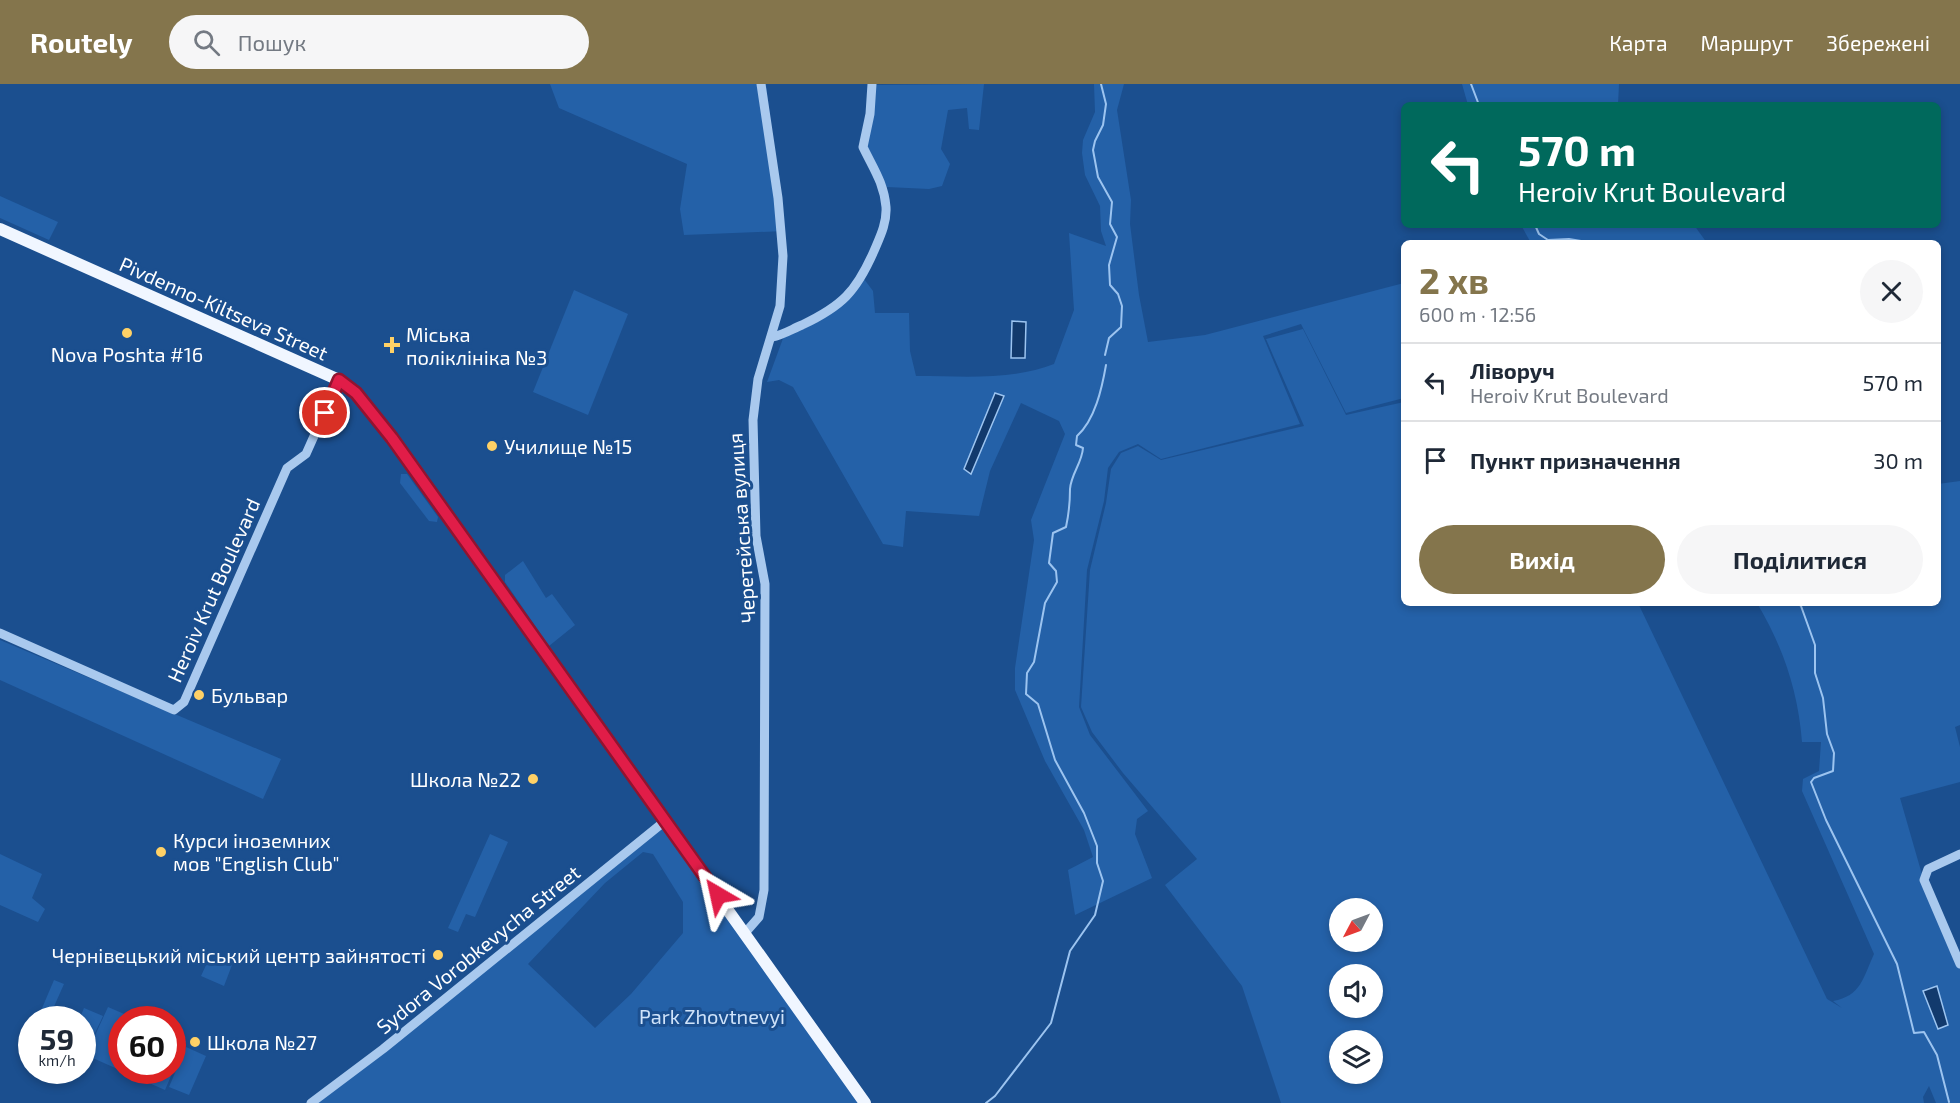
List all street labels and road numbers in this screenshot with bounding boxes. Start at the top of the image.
street label: Pivdenno-Kiltseva Street [116,251,332,365]
street label: Черетейська вулиця [722,432,761,624]
street label: Heroiv Krut Boulevard [162,494,264,686]
street label: Sydora Vorobkevycha Street [371,859,585,1038]

